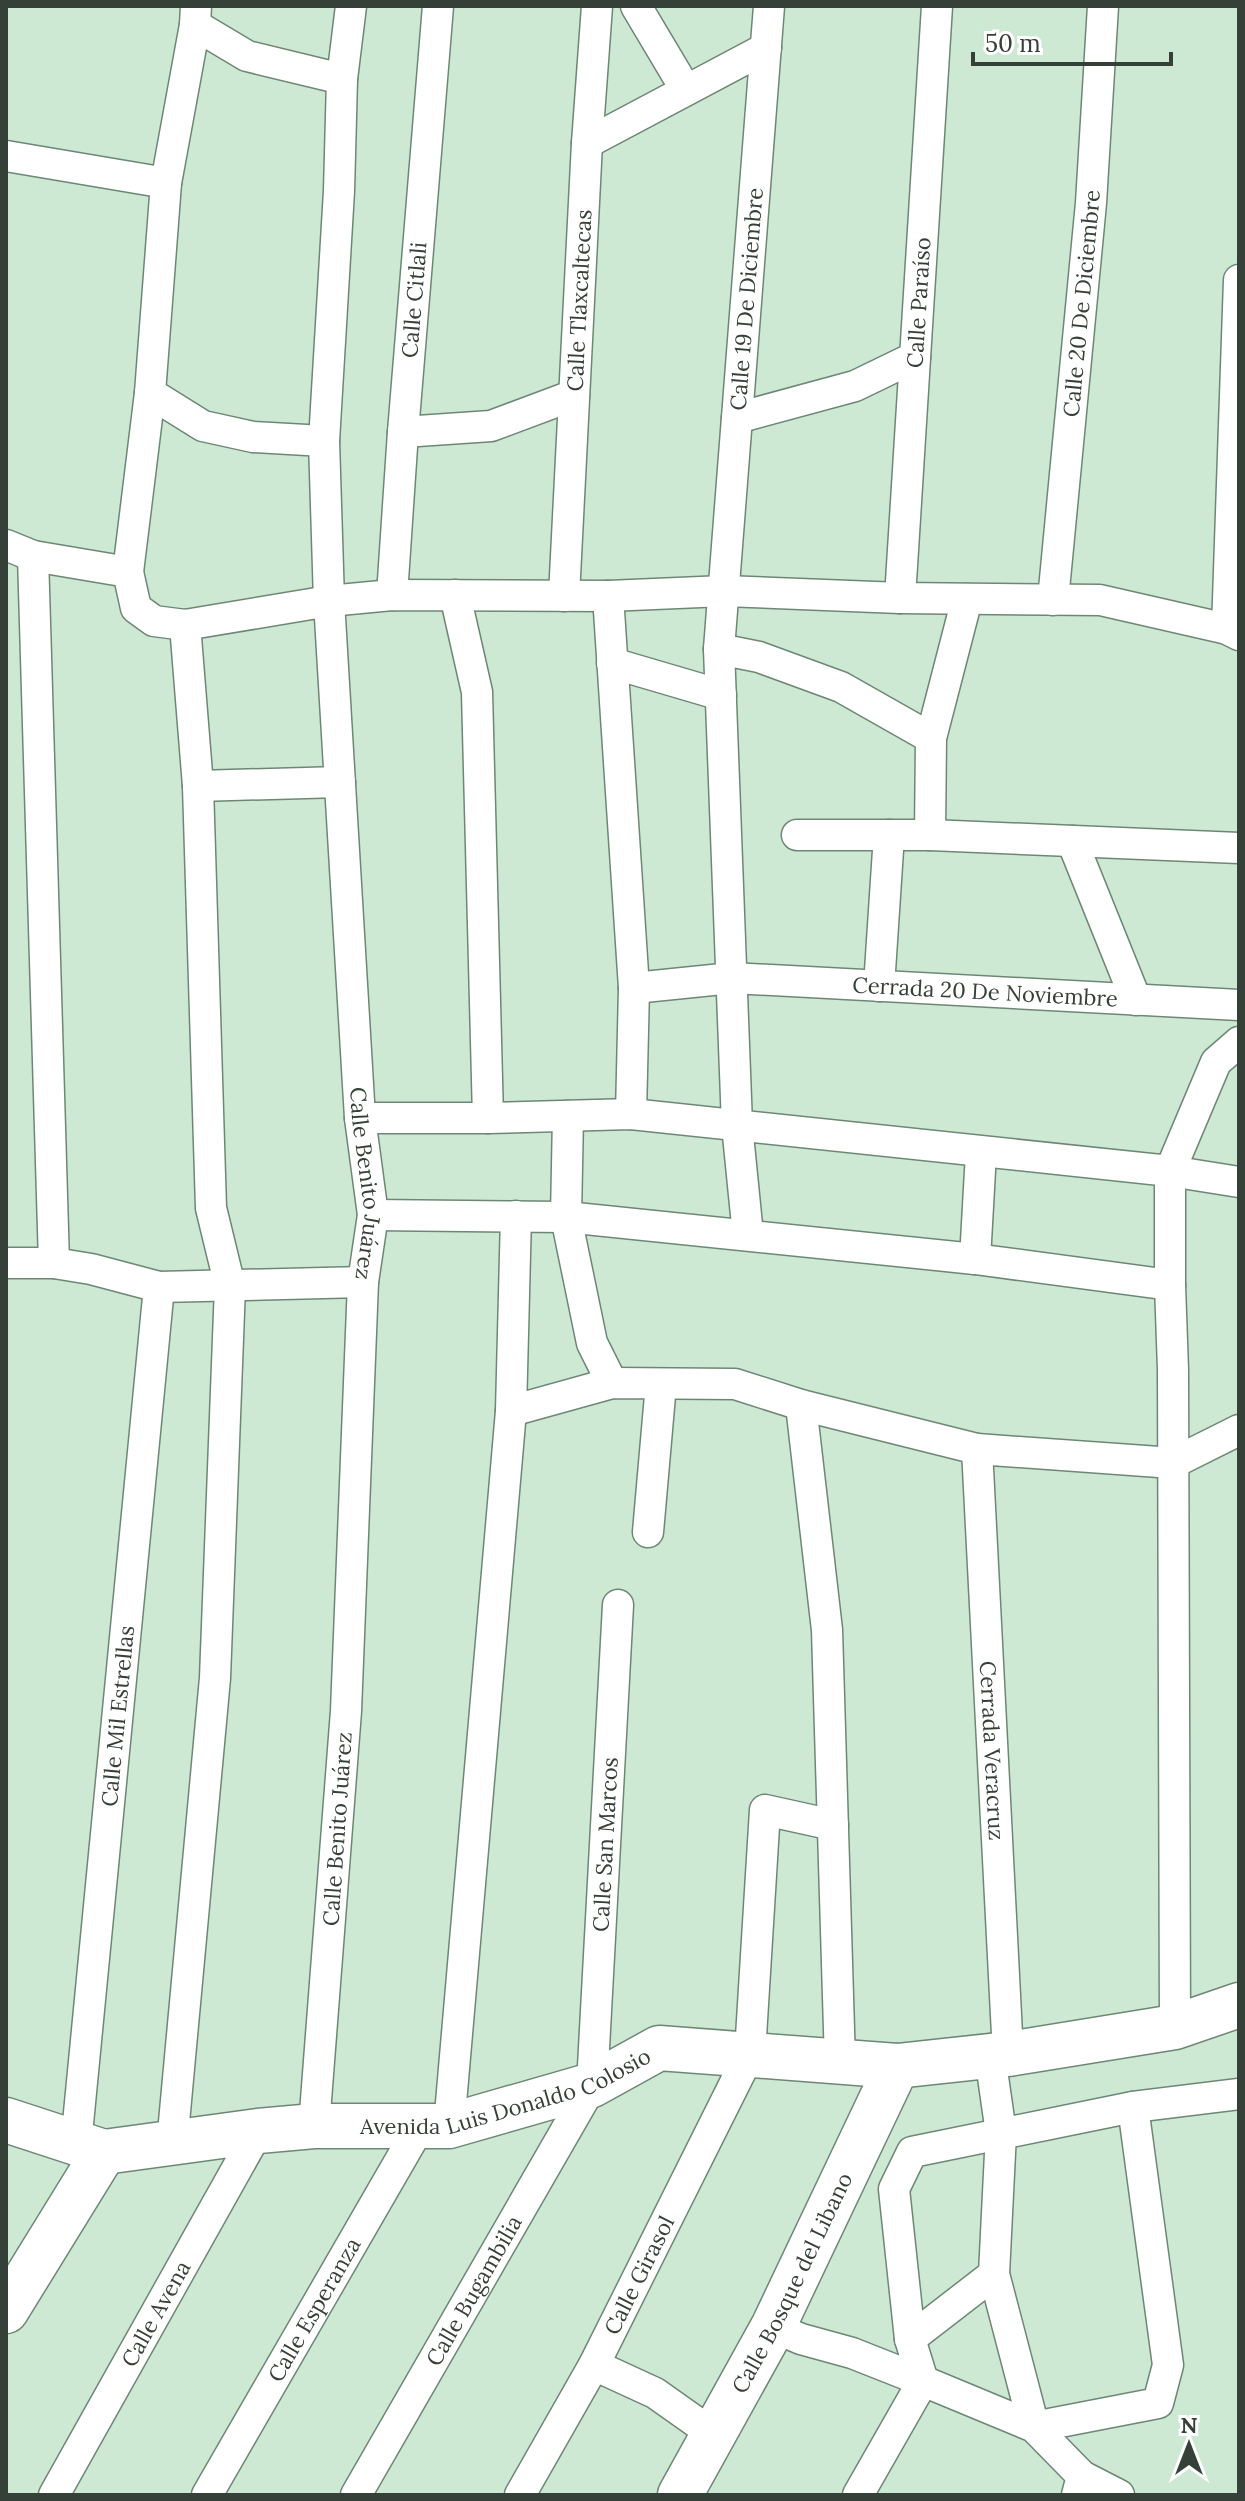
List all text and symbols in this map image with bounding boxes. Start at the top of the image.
scale bar [973,16,1171,66]
text: 50 m [985,28,1041,59]
street label: Calle 19 De Diciembre [724,186,769,411]
street label: Calle 20 De Diciembre [1057,189,1106,418]
street label: Calle Tlaxcaltecas [560,209,598,392]
street label: Calle Paraíso [900,236,937,369]
street label: Calle Citlali [395,241,433,359]
street label: Cerrada 20 De Noviembre [852,970,1119,1013]
street label: Calle Benito Juárez [344,1086,387,1282]
street label: Calle Mil Estrellas [95,1624,140,1808]
street label: Cerrada Veracruz [974,1660,1011,1841]
street label: Calle Benito Juárez [316,1731,358,1927]
street label: Calle San Marcos [586,1756,624,1933]
street label: Avenida Luis Donaldo Colosio [359,2041,655,2140]
street label: Calle Bosque del Libano [725,2168,858,2398]
street label: Calle Bugambilia [419,2210,528,2371]
street label: Calle Girasol [598,2211,680,2339]
street label: Calle Esperanza [261,2232,367,2387]
street label: Calle Avena [115,2255,197,2372]
north arrow [1149,2405,1229,2485]
text: N [1180,2411,1198,2439]

